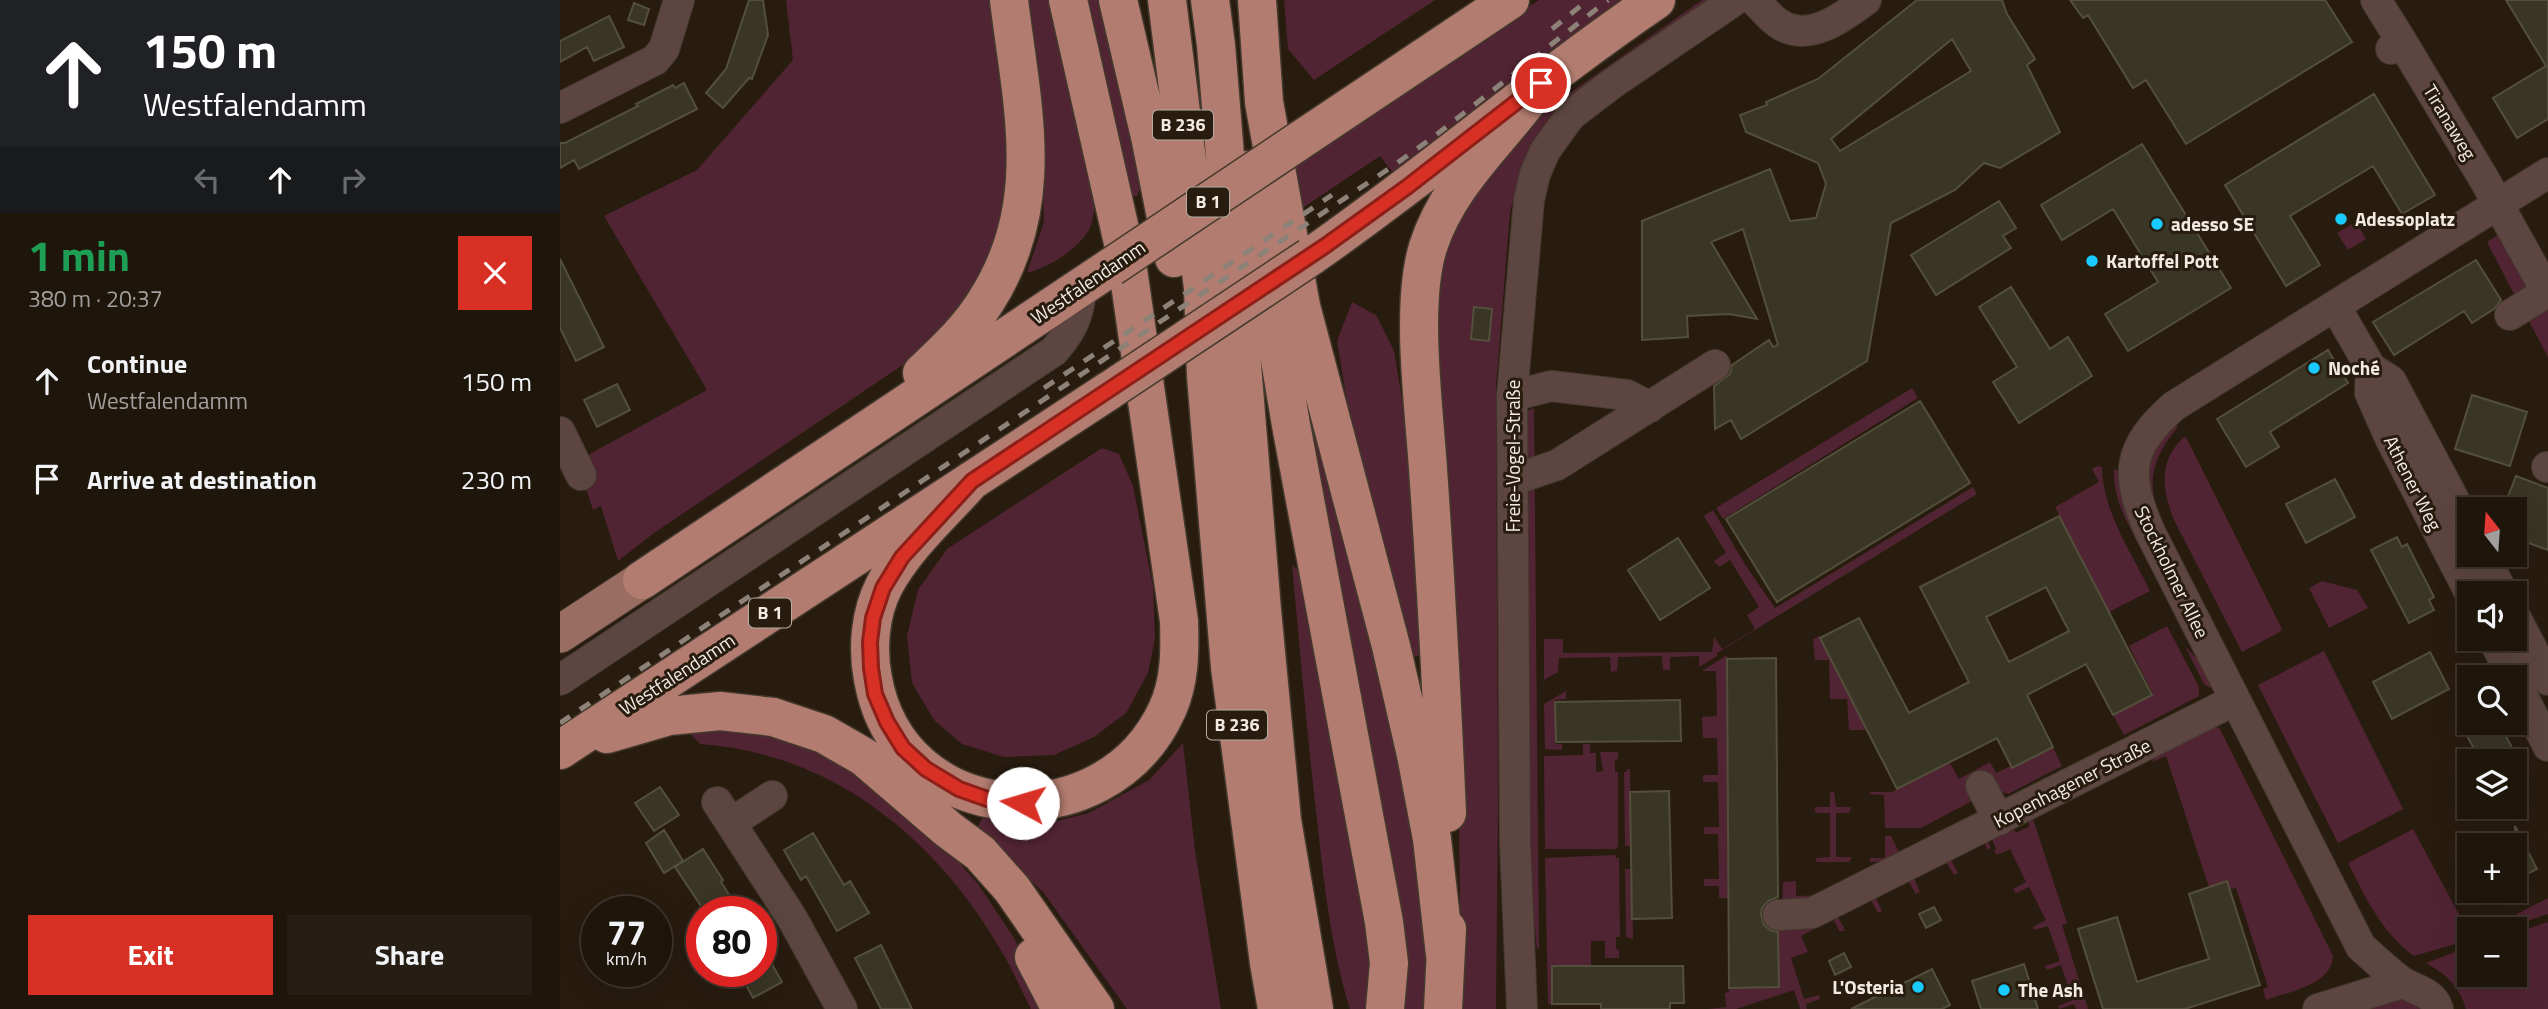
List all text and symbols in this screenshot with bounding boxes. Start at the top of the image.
text: 150 m [143,12,277,87]
icon: ahead [28,28,119,119]
pin [1511,53,1571,113]
icon: arrive [1522,64,1560,102]
street label: Tiranaweg [2416,78,2485,165]
text: Westfalendamm [143,80,367,128]
road number: B 236 [1153,110,1213,140]
icon: left [188,161,226,199]
icon: ahead [261,161,299,199]
icon: right [334,161,372,199]
road number: B 1 [1187,188,1229,216]
place label: Adessoplatz [2355,204,2455,233]
place label: adesso SE [2171,209,2254,238]
marker: Adessoplatz [2333,211,2349,227]
marker: adesso SE [2149,216,2165,232]
text: 1 min [28,223,130,287]
street label: Westfalendamm [1025,232,1151,331]
button: close [458,236,532,310]
place label: Kartoffel Pott [2106,246,2219,275]
marker: Kartoffel Pott [2084,253,2100,269]
text: 380 m · 20:37 [28,281,163,316]
text: Continue [87,344,187,383]
place label: Noché [2328,353,2380,382]
marker: Noché [2306,360,2322,376]
icon: ahead [28,362,66,400]
text: 150 m [461,362,532,401]
street label: Freie-Vogel-Straße [1498,380,1527,532]
text: Westfalendamm [87,383,248,418]
street label: Athener Weg [2377,430,2450,536]
icon: arrive [28,460,66,498]
text: Arrive at destination [87,460,317,499]
text: 230 m [461,460,532,499]
north arrow [2457,497,2527,567]
map controls [2457,497,2527,987]
street label: Stockholmer Allee [2128,501,2217,643]
button: sound [2457,581,2527,651]
road number: B 1 [749,598,791,628]
street label: Westfalendamm [613,625,740,722]
button: search [2457,665,2527,735]
road number: B 236 [1207,710,1267,740]
street label: Kopenhagener Straße [1988,730,2156,835]
button: layers [2457,749,2527,819]
position arrow [986,766,1060,840]
button: + [2457,833,2527,903]
speed limit sign: 80 [686,896,777,987]
text: 77 [607,905,646,959]
button: Exit [28,915,273,995]
button: Share [287,915,532,995]
button: − [2457,917,2527,987]
text: km/h [606,945,647,972]
place label: L'Osteria [1832,972,1904,1001]
place label: The Ash [2018,975,2083,1004]
marker: L'Osteria [1910,979,1926,995]
marker: The Ash [1996,982,2012,998]

